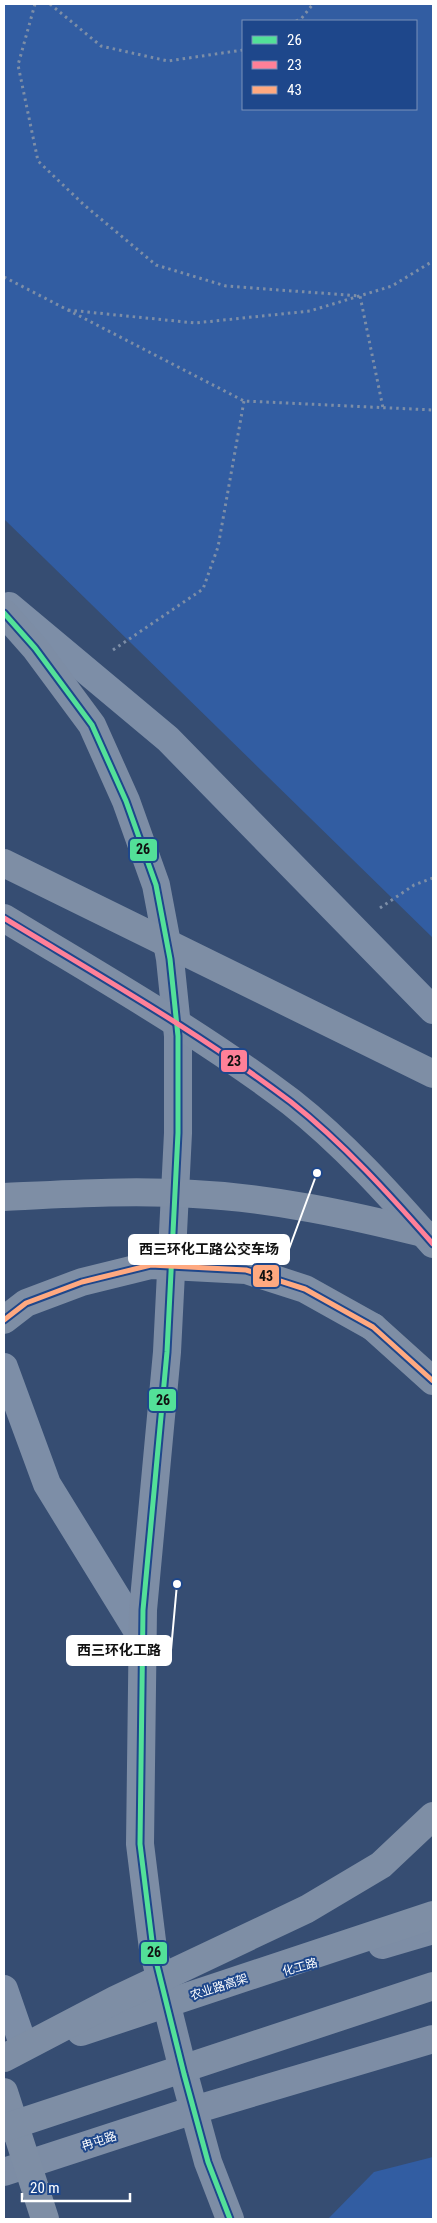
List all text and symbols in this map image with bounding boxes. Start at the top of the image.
legend [242,20,417,110]
text: 26 [287,31,302,49]
text: 23 [287,56,302,74]
text: 43 [287,81,302,99]
line badge: 26 [129,838,158,862]
text: 26 [136,841,150,857]
line badge: 23 [220,1049,248,1073]
text: 23 [227,1053,241,1069]
callout: 西三环化工路公交车场 [129,1235,289,1264]
text: 西三环化工路公交车场 [139,1241,279,1257]
line badge: 43 [252,1264,280,1288]
text: 43 [259,1268,273,1284]
line badge: 26 [148,1388,177,1412]
text: 26 [156,1392,170,1408]
callout: 西三环化工路 [67,1636,171,1665]
text: 西三环化工路 [77,1642,161,1658]
line badge: 26 [140,1941,168,1965]
text: 26 [147,1944,161,1960]
street label: 化工路 [281,1956,319,1978]
street label: 农业路高架 [188,1971,250,2003]
street label: 冉屯路 [80,2129,118,2153]
scale bar [22,2170,130,2202]
text: 20 m [30,2179,60,2197]

